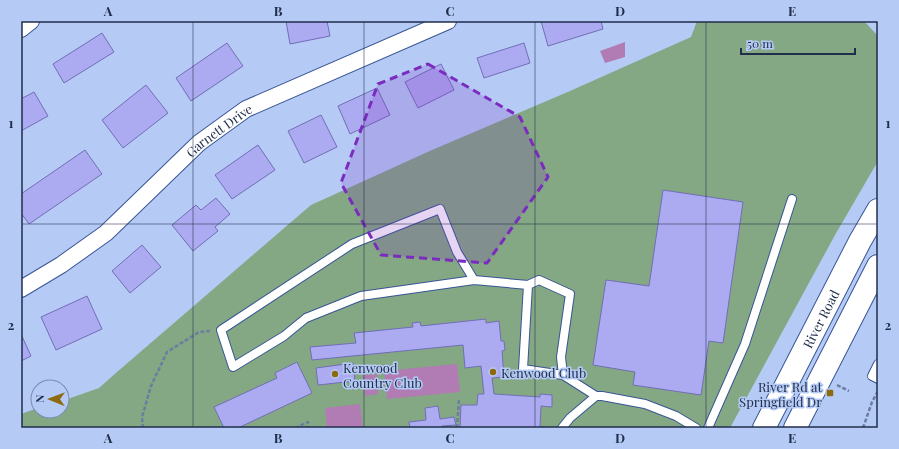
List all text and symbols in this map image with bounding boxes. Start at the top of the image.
text: A [103,2,113,19]
text: B [274,2,283,19]
text: C [445,2,455,19]
text: D [615,2,625,19]
text: E [788,2,796,19]
scale bar [741,30,855,56]
text: 50 m [747,35,773,51]
street label: Garnett Drive [182,99,255,160]
text: 1 [9,114,14,131]
text: 1 [886,114,891,131]
street label: River Road [798,286,842,351]
text: 2 [8,316,15,333]
text: 2 [885,316,892,333]
place label: Kenwood Country Club [343,359,422,391]
place label: Kenwood Club [501,364,586,381]
marker: Kenwood Club [488,367,498,377]
marker: Kenwood Country Club [330,369,340,379]
place label: River Rd at Springfield Dr [739,378,822,410]
north arrow [30,379,70,419]
marker: River Rd at Springfield Dr [825,388,835,398]
text: N [32,395,47,403]
text: A [103,429,113,446]
text: B [274,429,283,446]
text: C [445,429,455,446]
text: D [615,429,625,446]
text: E [788,429,796,446]

